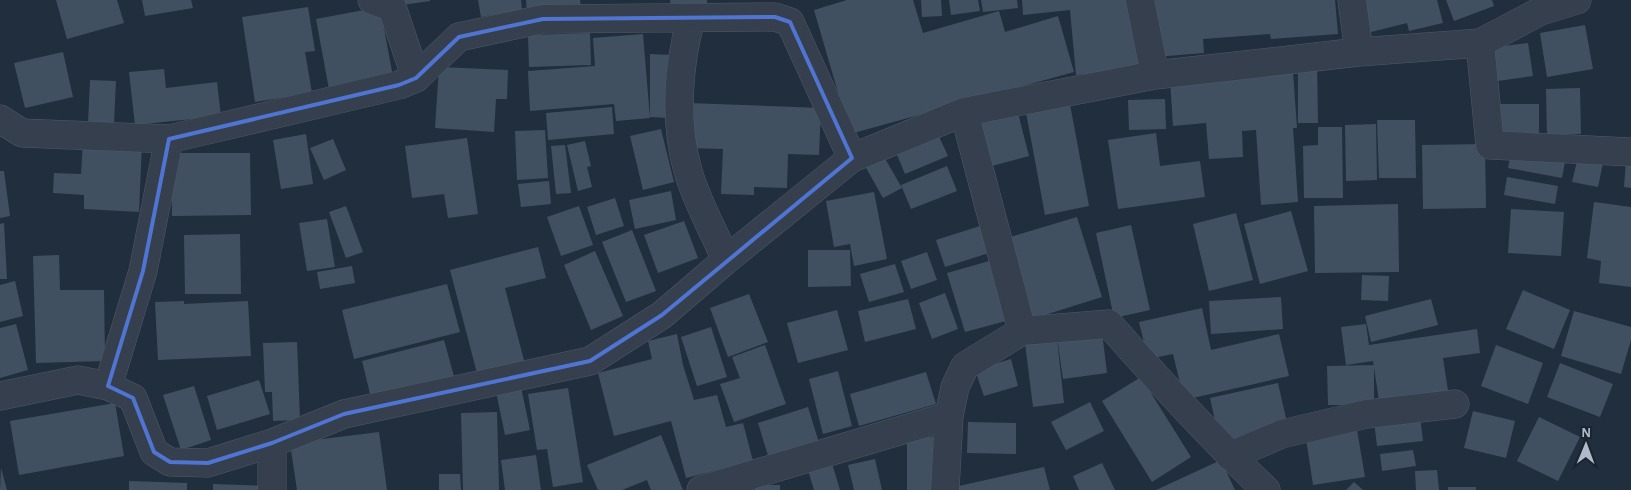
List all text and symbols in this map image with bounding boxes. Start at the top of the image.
north arrow [1561,420,1611,470]
text: N [1581,426,1591,440]

